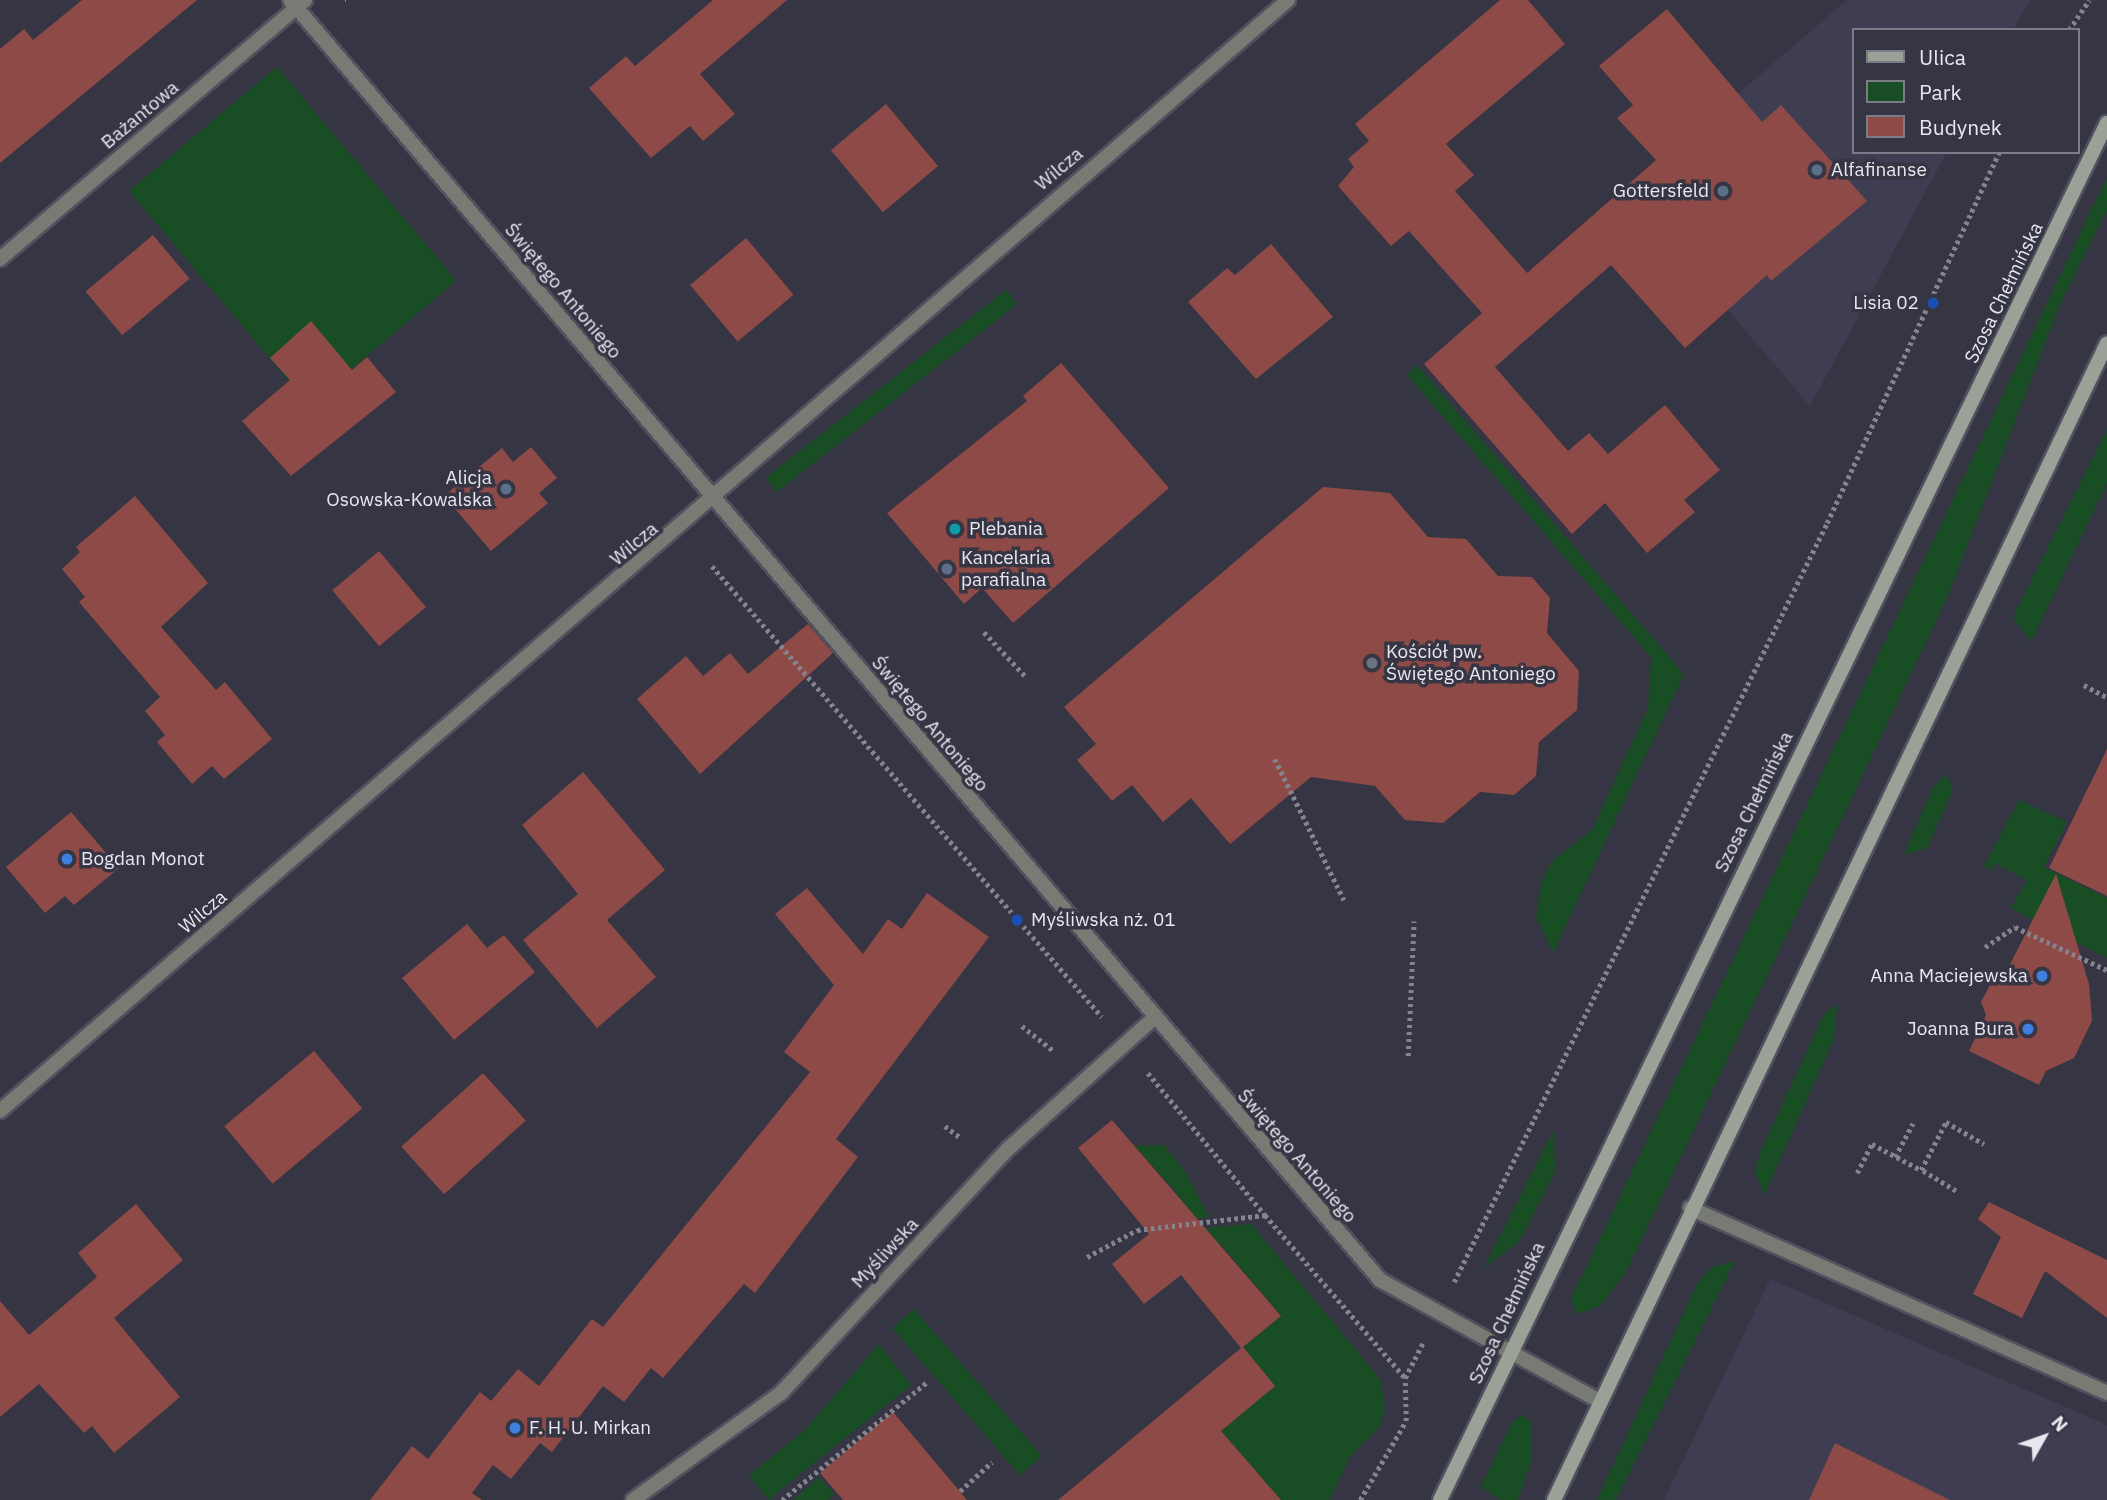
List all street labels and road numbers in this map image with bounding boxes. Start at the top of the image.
street label: Bażantowa [97,76,183,154]
street label: Wilcza [1030,142,1088,196]
street label: Świętego Antoniego [500,219,626,363]
street label: Szosa Chełmińska [1960,219,2048,367]
street label: Wilcza [605,517,663,571]
street label: Świętego Antoniego [867,652,993,796]
street label: Szosa Chełmińska [1710,728,1798,876]
street label: Wilcza [174,885,232,939]
street label: Świętego Antoniego [1233,1085,1361,1227]
street label: Myśliwska [847,1213,923,1293]
street label: Szosa Chełmińska [1464,1238,1550,1388]

